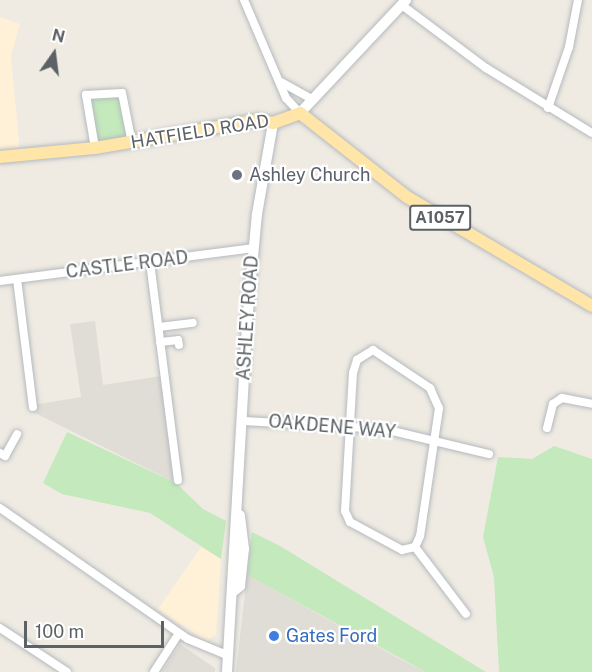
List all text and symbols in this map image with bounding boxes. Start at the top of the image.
north arrow [24,24,84,84]
text: N [50,25,67,47]
street label: HATFIELD ROAD [129,110,271,154]
place label: Ashley Church [249,164,370,186]
marker: Ashley Church [230,168,244,182]
road number: A1057 [408,205,472,231]
street label: CASTLE ROAD [65,247,189,283]
street label: ASHLEY ROAD [233,255,263,381]
street label: OAKDENE WAY [267,411,397,443]
scale bar [27,609,166,647]
text: 100 m [35,621,84,642]
place label: Gates Ford [286,625,377,647]
marker: Gates Ford [267,629,281,643]

